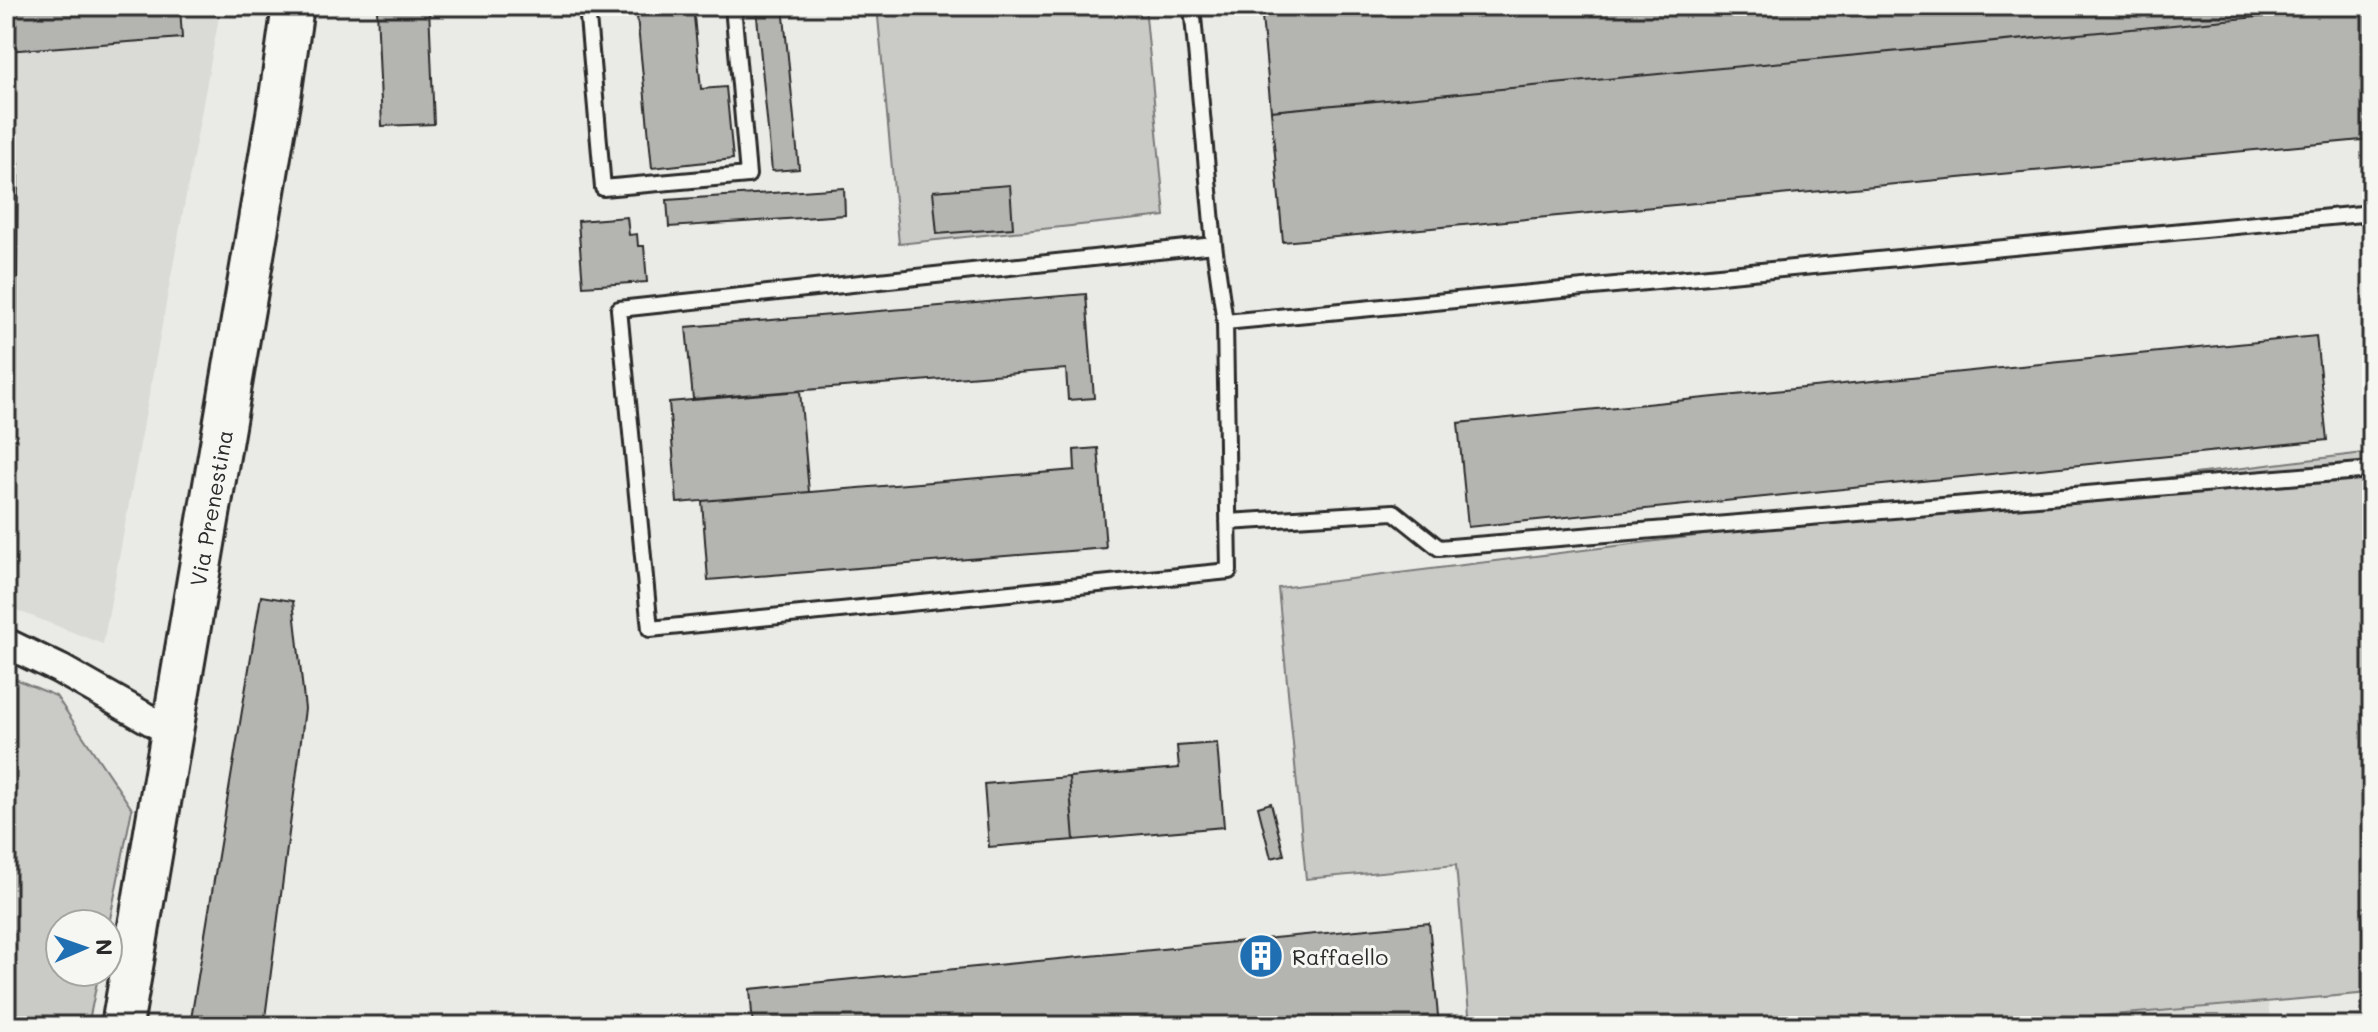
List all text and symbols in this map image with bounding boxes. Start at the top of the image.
street label: Via Prenestina [183,427,239,589]
north arrow [44,908,124,988]
building icon: Raffaello [1237,932,1285,980]
text: N [90,938,119,956]
place label: Raffaello [1292,942,1388,971]

